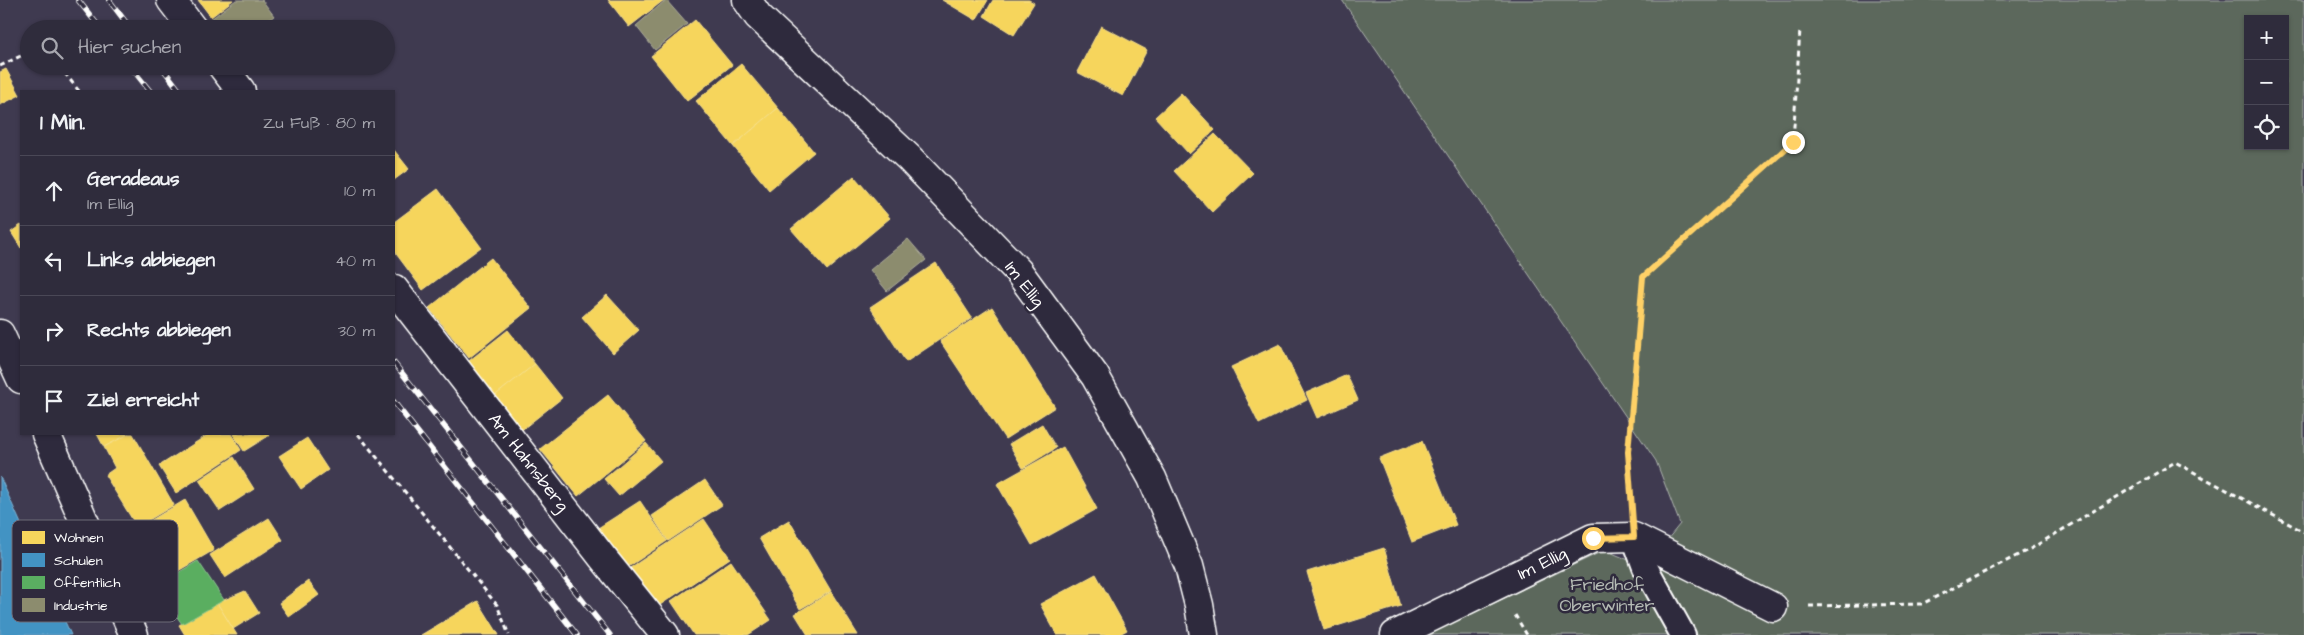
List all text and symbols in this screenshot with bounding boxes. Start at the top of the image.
map controls [2244,15,2289,150]
button: + [2244,15,2289,60]
search box [20,20,395,75]
icon: search [38,34,66,62]
text: Hier suchen [78,34,181,61]
button: − [2244,60,2289,105]
button: locate [2244,105,2289,150]
text: 1 Min. [40,108,85,137]
text: Zu Fuß · 80 m [263,112,375,134]
route end [1782,131,1805,154]
text: Geradeaus [87,166,179,193]
icon: ahead [40,177,68,205]
text: 10 m [344,180,375,202]
text: Im Ellig [87,193,133,215]
icon: left [40,247,68,275]
text: Links abbiegen [87,247,215,274]
text: 40 m [335,250,375,272]
street label: Im Ellig [998,256,1051,313]
icon: right [40,317,68,345]
text: Rechts abbiegen [87,317,231,344]
text: 30 m [338,320,375,342]
icon: arrive [40,387,68,415]
text: Ziel erreicht [87,387,199,414]
street label: Am Hahnsberg [481,408,575,517]
legend [12,520,178,622]
route start [1582,527,1605,550]
text: Wohnen [54,528,104,548]
street label: Im Ellig [1513,541,1572,587]
text: Schulen [54,551,103,571]
park label: Friedhof Oberwinter [1559,572,1655,618]
text: Öffentlich [54,573,120,593]
text: Industrie [54,596,108,616]

